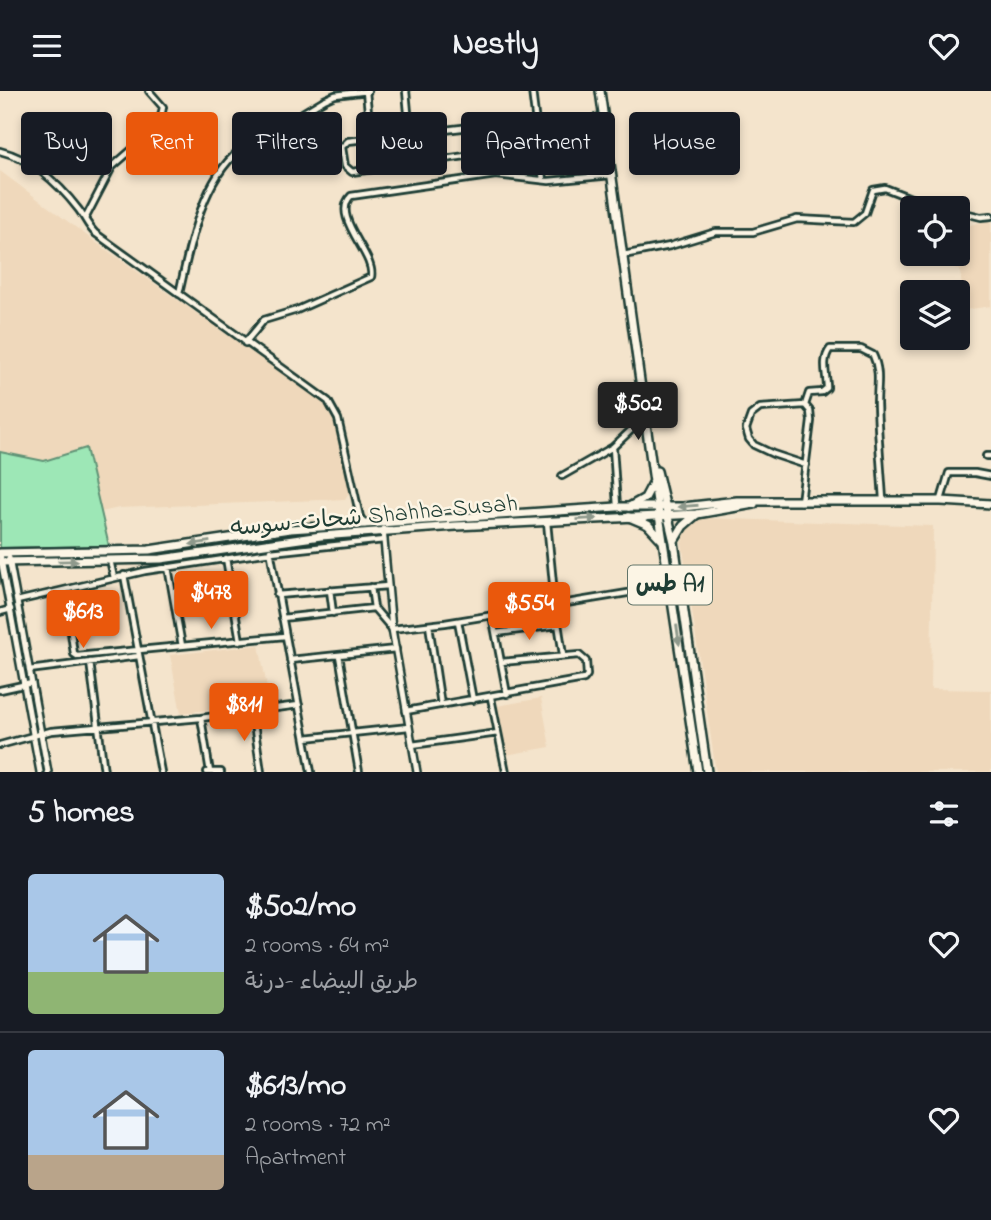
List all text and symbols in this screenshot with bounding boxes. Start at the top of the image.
text: Nestly [452,22,539,69]
icon: menu [28,27,66,65]
icon: heart [925,27,963,65]
chip: Buy [21,112,112,175]
chip: Rent [126,112,218,175]
chip: Filters [232,112,342,175]
chip: New [356,112,447,175]
chip: Apartment [461,112,615,175]
chip: House [629,112,740,175]
map controls [900,196,970,350]
button: locate [900,196,970,266]
button: layers [900,280,970,350]
pin: $502 [597,383,679,442]
text: $502 [614,388,662,421]
street label: شحات-سوسه Shahha-Susah [229,487,519,547]
one-way arrow [676,501,698,512]
one-way arrow [577,514,599,525]
one-way arrow [189,538,211,549]
one-way arrow [57,555,79,567]
road number: طس A1 [628,565,712,605]
pin: $478 [170,571,252,631]
text: $478 [190,577,232,610]
pin: $554 [488,582,570,642]
text: $554 [504,588,554,621]
pin: $613 [42,591,124,650]
text: $613 [63,596,103,629]
one-way arrow [672,624,683,646]
pin: $811 [203,683,285,743]
text: $811 [225,689,263,722]
text: 5 homes [28,792,135,836]
icon: filters [925,795,963,833]
text: $502/mo [245,886,356,930]
icon: home [84,902,168,986]
icon: heart [925,925,963,963]
text: 2 rooms · 64 m² [245,930,389,963]
text: طريق البيضاء -درنة [245,966,418,999]
text: $613/mo [245,1065,346,1109]
icon: home [84,1078,168,1162]
icon: heart [925,1101,963,1139]
text: 2 rooms · 72 m² [245,1109,391,1142]
text: Apartment [245,1142,346,1175]

